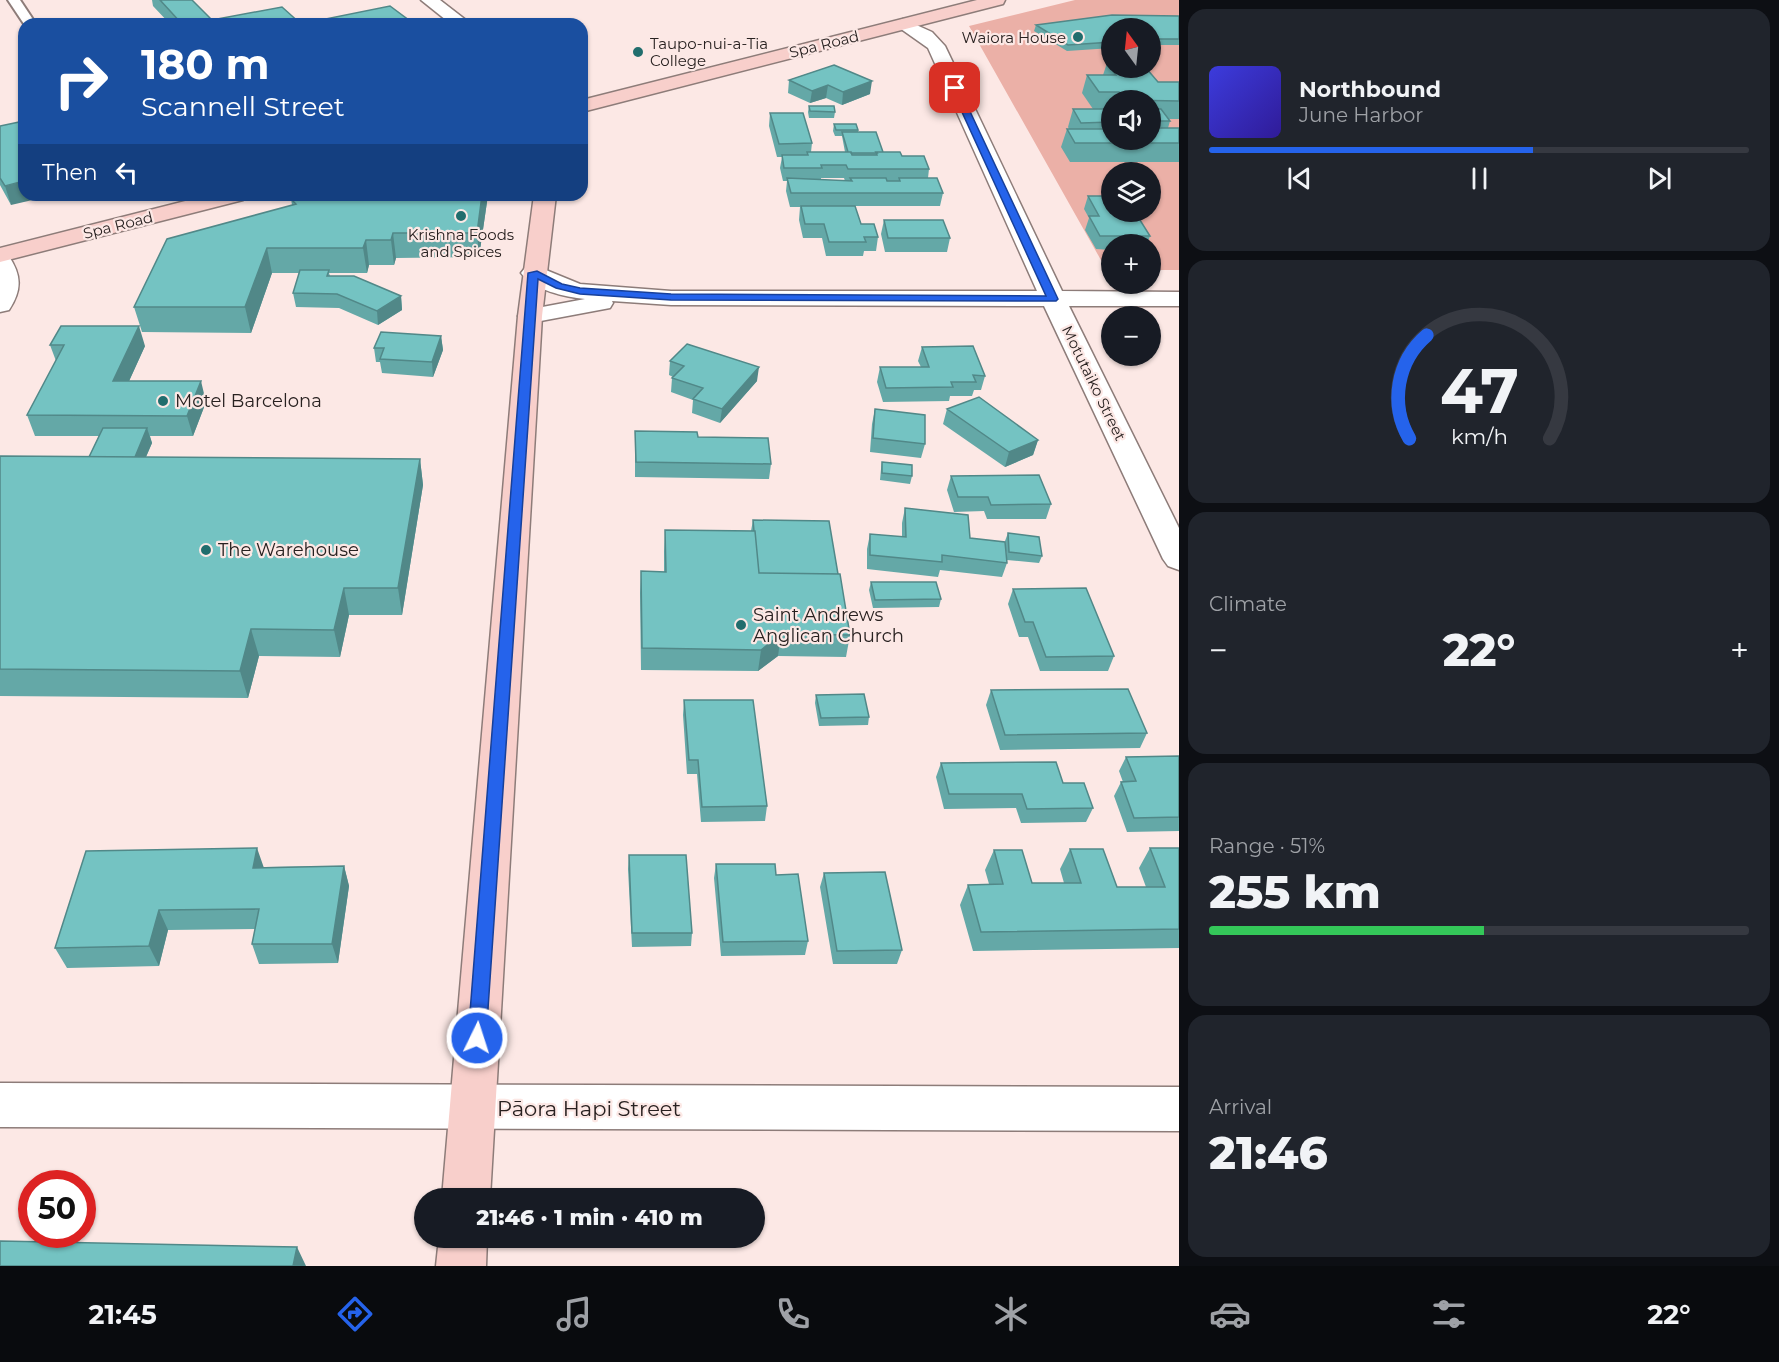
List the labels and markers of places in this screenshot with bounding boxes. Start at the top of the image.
place label: Waiora House [962,28,1066,47]
marker: Waiora House [1071,30,1085,44]
place label: Taupo-nui-a-Tia College [650,34,768,70]
marker: Taupo-nui-a-Tia College [631,45,645,59]
pin [929,62,980,113]
marker: Krishna Foods and Spices [454,209,468,223]
place label: Krishna Foods and Spices [408,225,514,261]
place label: Motel Barcelona [175,390,322,412]
marker: Motel Barcelona [156,394,170,408]
place label: The Warehouse [218,539,359,561]
marker: The Warehouse [199,543,213,557]
place label: Saint Andrews Anglican Church [753,604,904,647]
marker: Saint Andrews Anglican Church [734,618,748,632]

